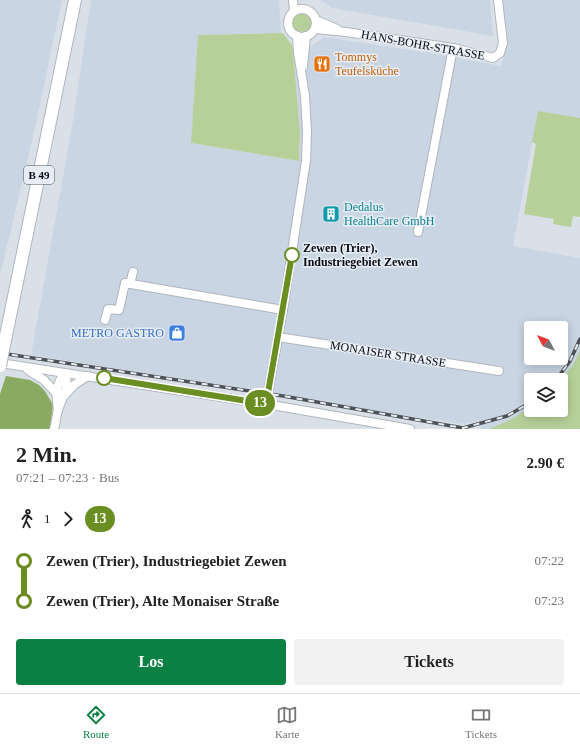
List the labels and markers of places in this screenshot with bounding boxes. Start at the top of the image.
place label: Tommys Teufelsküche [335,50,399,78]
restaurant icon: Tommys Teufelsküche [312,54,332,74]
place label: Dedalus HealthCare GmbH [344,200,435,228]
building icon: Dedalus HealthCare GmbH [321,204,341,224]
place label: Zewen (Trier), Industriegebiet Zewen [303,241,418,269]
marker: Zewen (Trier), Industriegebiet Zewen [284,247,300,263]
shop icon: METRO GASTRO [167,323,187,343]
place label: METRO GASTRO [71,326,164,340]
unlabelled marker [96,370,112,386]

